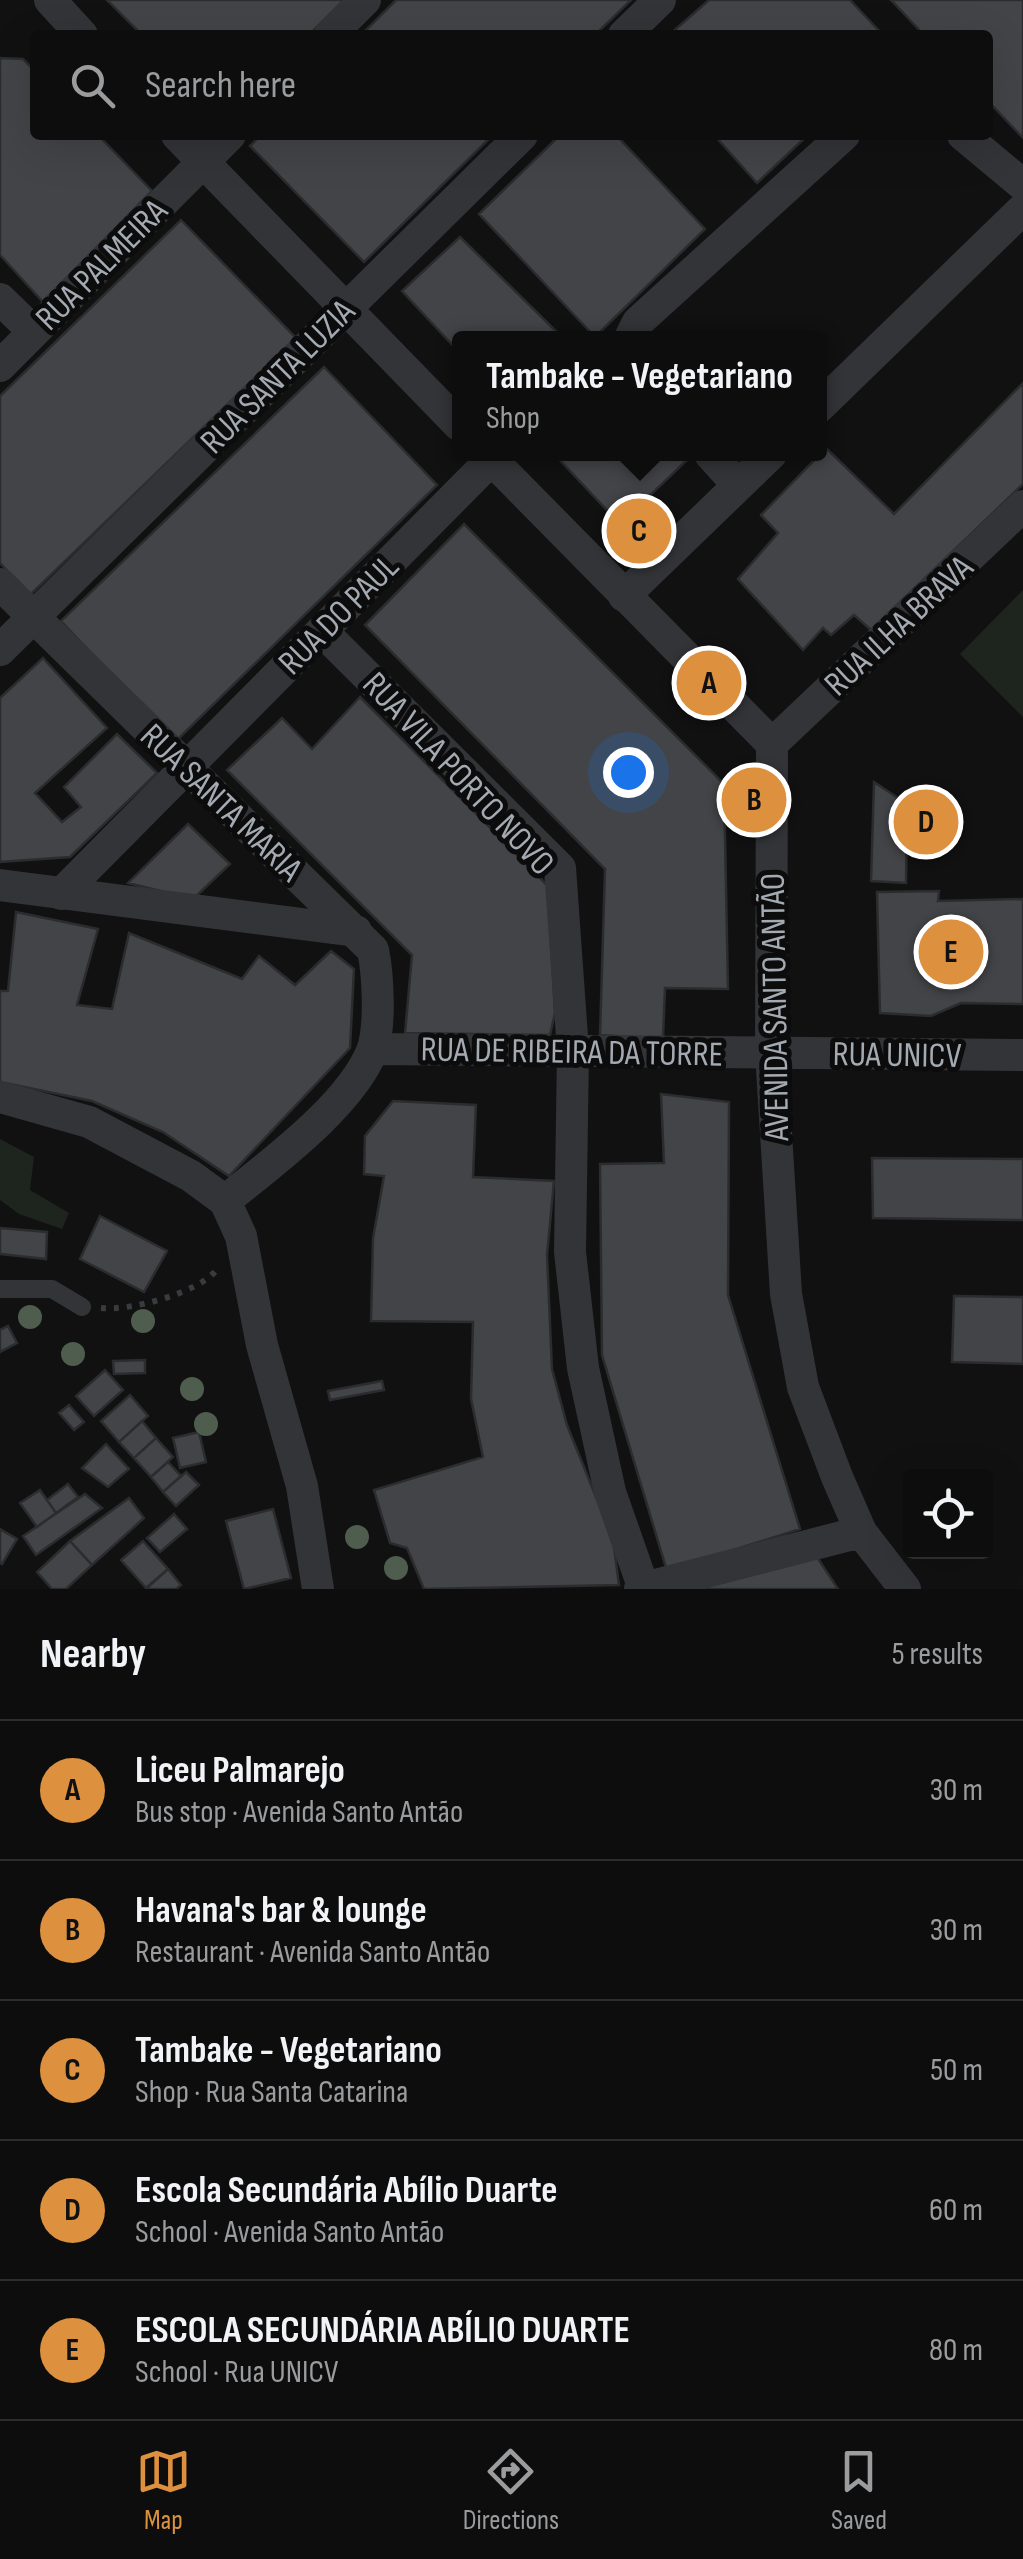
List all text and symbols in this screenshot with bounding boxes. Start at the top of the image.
search box [30,30,993,140]
icon: search [65,58,120,113]
text: Search here [145,63,296,108]
street label: RUA PALMEIRA [27,190,178,340]
street label: RUA SANTA LUZIA [192,290,365,463]
popup [452,331,827,461]
text: Tambake - Vegetariano [486,354,793,399]
text: Shop [486,399,540,438]
pin: C [606,494,672,568]
street label: RUA DO PAUL [270,546,408,684]
street label: RUA ILHA BRAVA [816,546,983,706]
pin: A [676,646,742,720]
street label: RUA VILA PORTO NOVO [353,664,563,884]
street label: RUA SANTA MARIA [131,715,312,892]
your location [603,747,654,798]
pin: B [722,762,786,838]
pin: D [894,784,958,860]
street label: AVENIDA SANTO ANTÃO [752,873,799,1142]
pin: E [918,914,984,990]
street label: RUA DE RIBEIRA DA TORRE [420,1028,724,1077]
street label: RUA UNICV [832,1033,962,1078]
map controls [903,1469,993,1559]
button: locate [903,1469,993,1559]
text: Nearby [40,1629,146,1680]
text: 5 results [892,1635,983,1674]
text: Liceu Palmarejo [135,1748,345,1793]
text: A [65,1771,80,1810]
text: 30 m [930,1771,983,1810]
text: Bus stop · Avenida Santo Antão [135,1793,463,1832]
text: Havana's bar & lounge [135,1888,427,1933]
text: B [65,1911,80,1950]
text: 30 m [930,1911,983,1950]
text: Restaurant · Avenida Santo Antão [135,1933,490,1972]
text: Tambake - Vegetariano [135,2028,442,2073]
text: C [64,2051,81,2090]
text: 50 m [930,2051,983,2090]
text: Shop · Rua Santa Catarina [135,2073,408,2112]
text: Escola Secundária Abílio Duarte [135,2168,558,2213]
text: D [64,2191,81,2230]
text: 60 m [929,2191,983,2230]
text: School · Avenida Santo Antão [135,2213,444,2252]
text: ESCOLA SECUNDÁRIA ABÍLIO DUARTE [135,2308,630,2353]
text: E [66,2331,79,2370]
text: 80 m [929,2331,983,2370]
text: School · Rua UNICV [135,2353,339,2392]
tab: Map [136,2444,191,2537]
tab: Directions [463,2444,559,2537]
tab: Saved [831,2444,887,2537]

